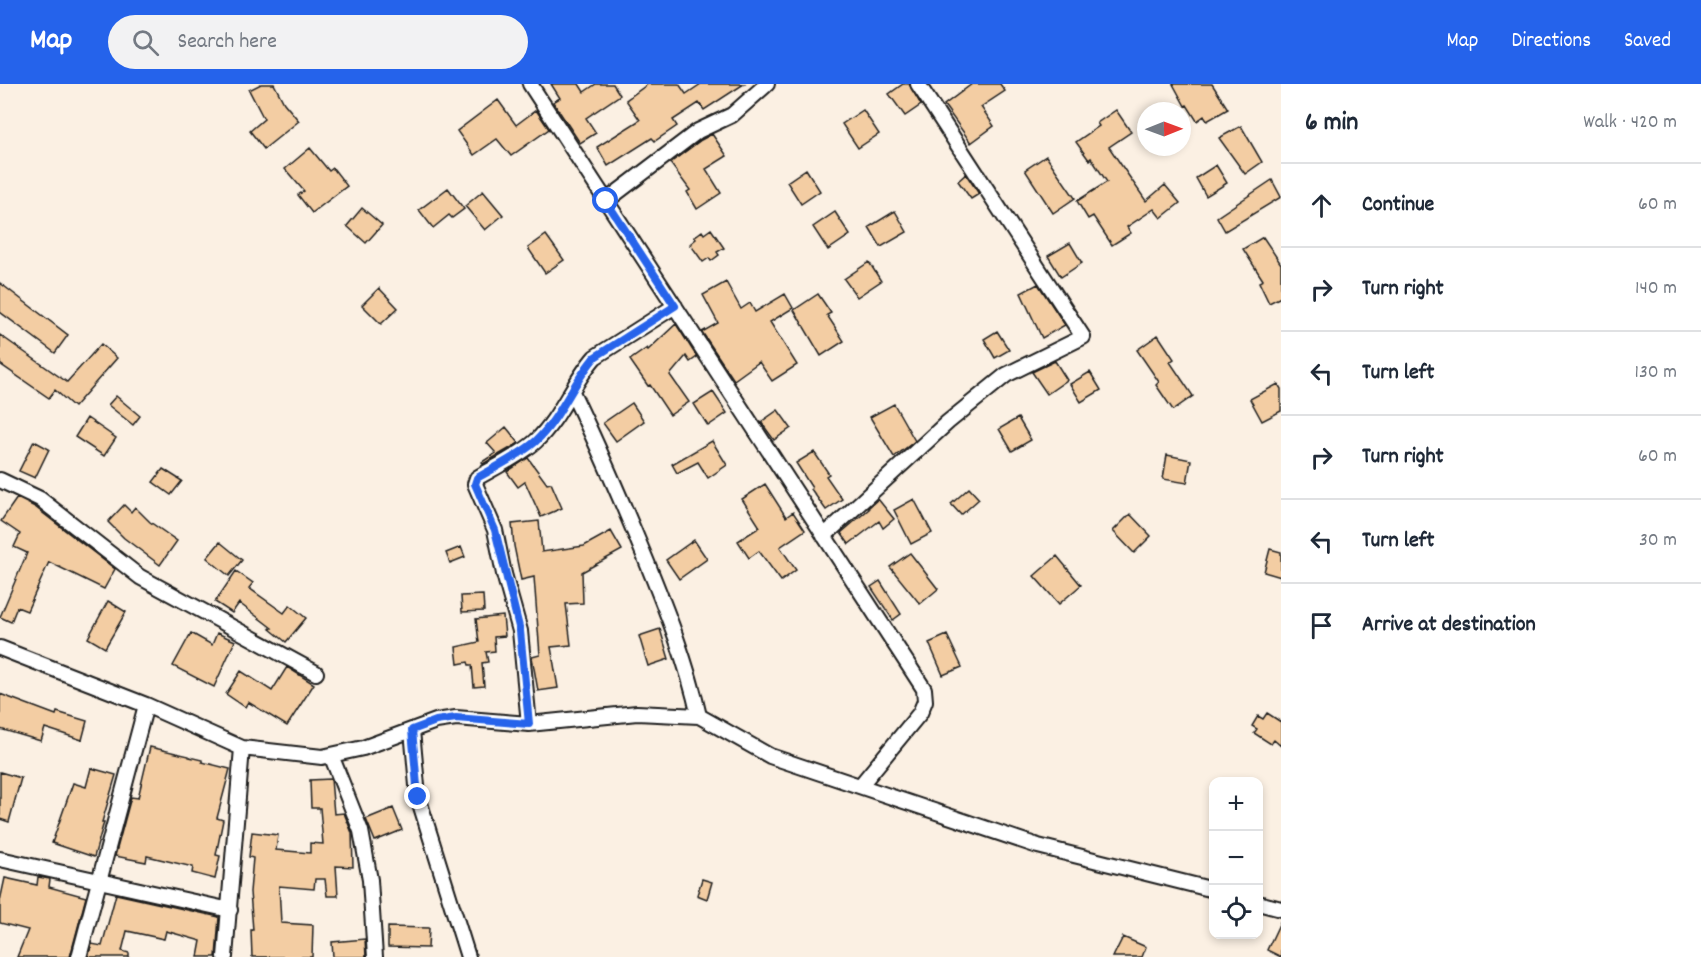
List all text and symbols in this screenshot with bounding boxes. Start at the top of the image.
search box [108,15,528,69]
text: Map [30,22,72,62]
icon: search [129,26,162,59]
text: Search here [177,27,277,58]
text: Map [1447,27,1478,57]
text: Directions [1511,27,1591,57]
text: Saved [1624,27,1671,57]
north arrow [1137,102,1191,156]
text: 6 min [1305,105,1358,142]
text: Walk · 420 m [1583,109,1677,137]
route start [592,187,618,213]
icon: ahead [1305,189,1338,222]
text: Continue [1362,190,1434,221]
text: 60 m [1638,191,1677,219]
icon: right [1305,273,1338,306]
text: Turn right [1362,274,1444,305]
text: 140 m [1635,275,1677,303]
icon: left [1305,357,1338,390]
text: Turn left [1362,358,1434,389]
text: 130 m [1635,359,1677,387]
icon: right [1305,441,1338,474]
text: Turn right [1362,442,1444,473]
text: 60 m [1638,443,1677,471]
icon: left [1305,525,1338,558]
text: Turn left [1362,526,1434,557]
text: 30 m [1639,527,1677,555]
icon: arrive [1305,609,1338,642]
text: Arrive at destination [1362,610,1536,641]
map controls [1209,777,1263,939]
button: + [1209,777,1263,831]
route end [404,783,430,809]
button: − [1209,831,1263,885]
button: locate [1209,885,1263,939]

